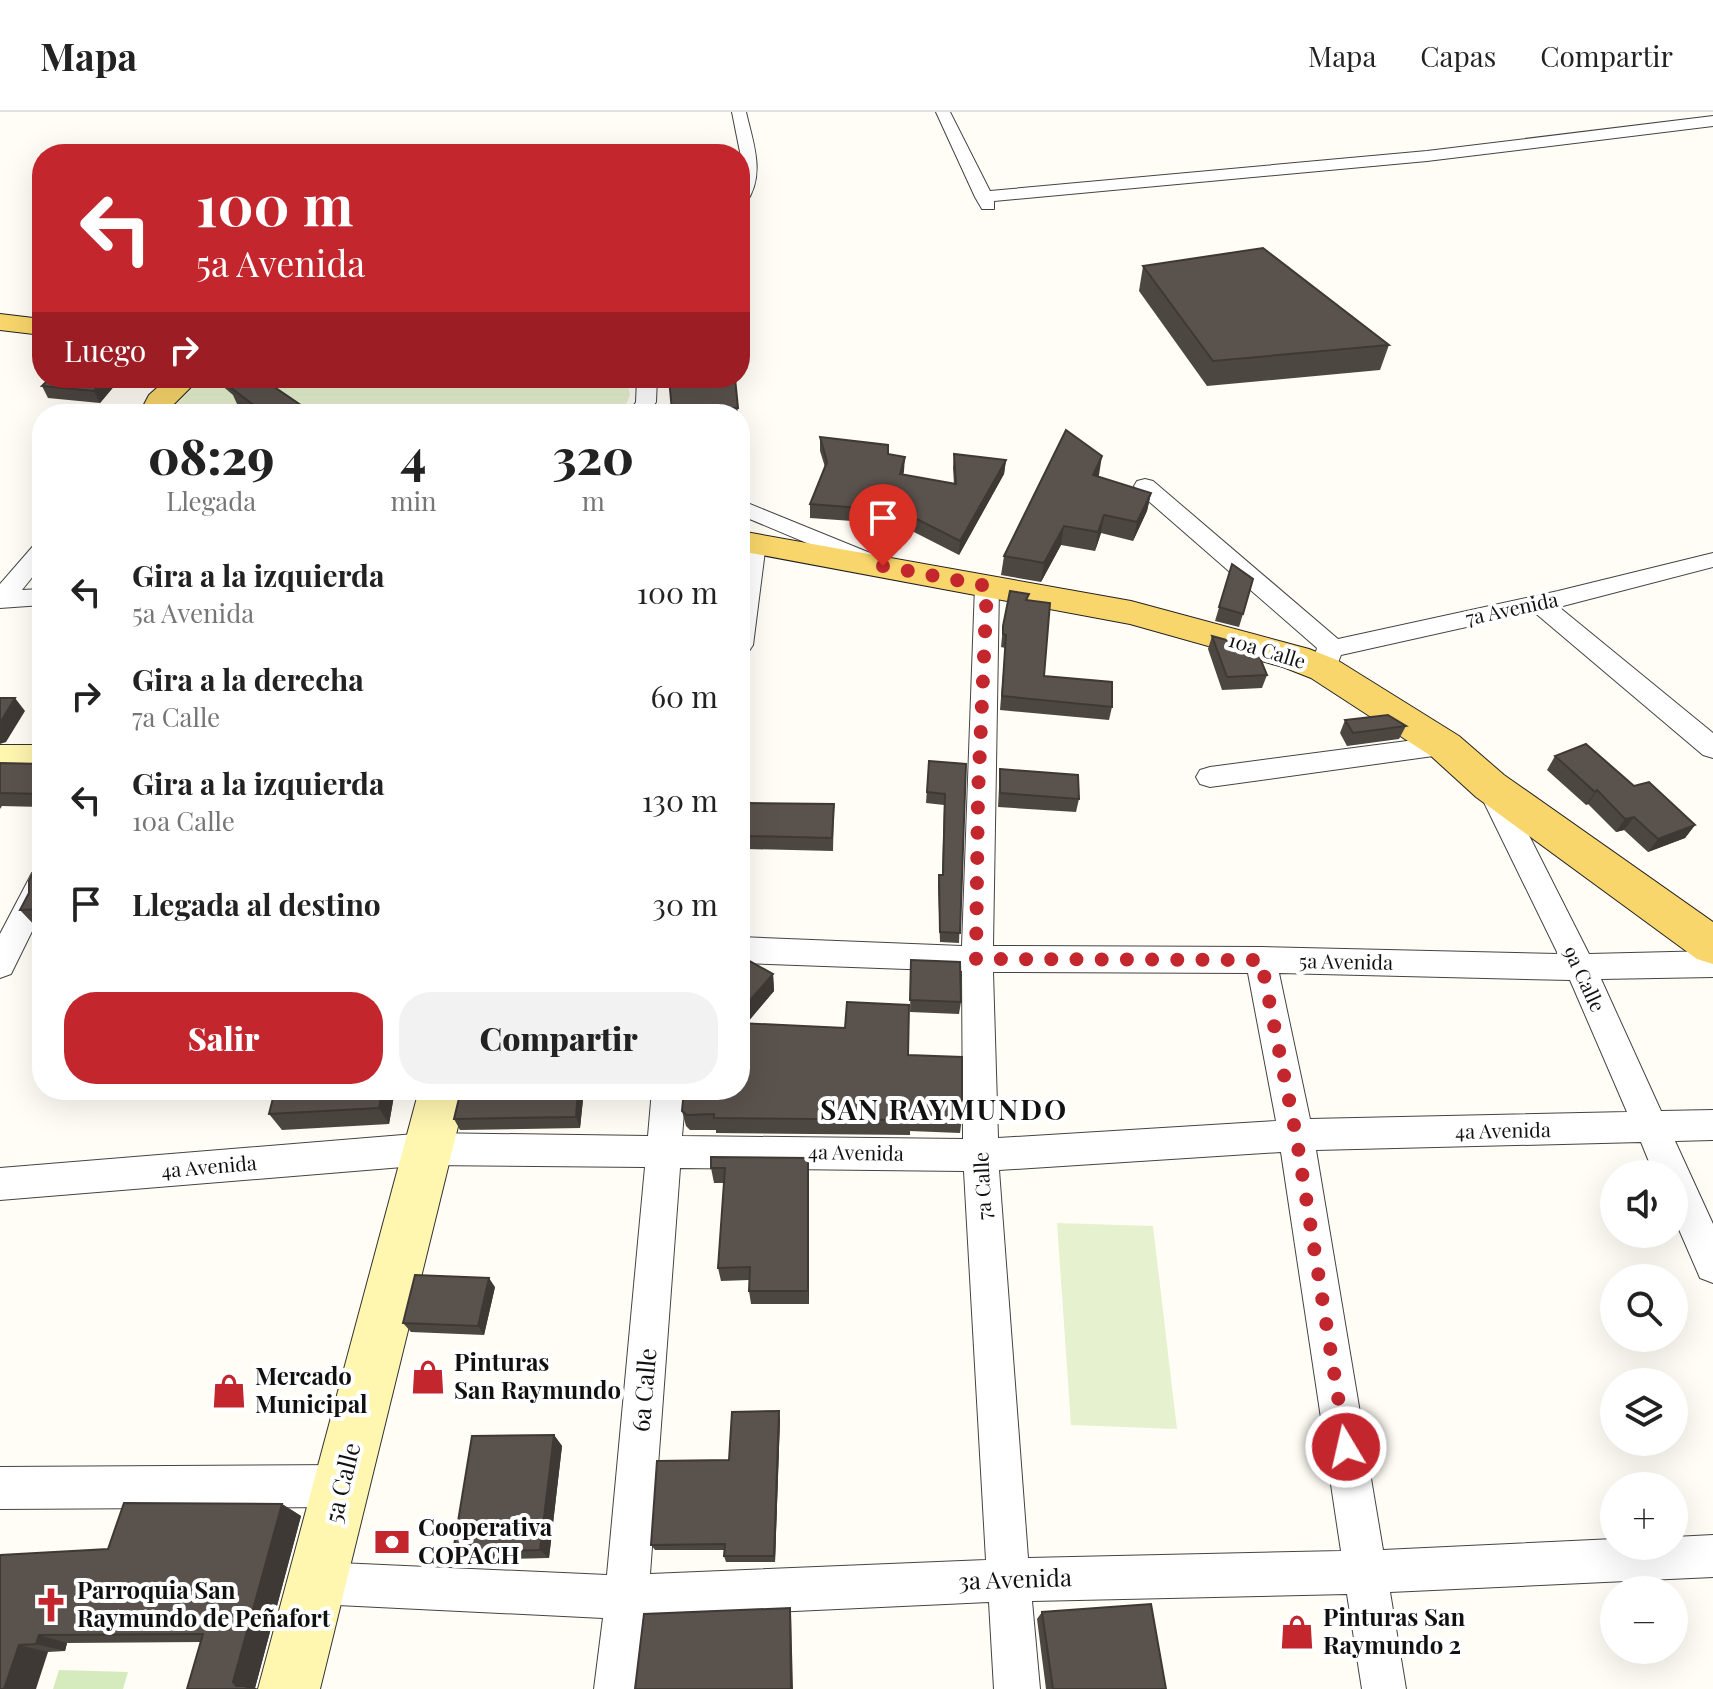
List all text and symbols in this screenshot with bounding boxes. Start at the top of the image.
text: Mapa [40,30,137,81]
text: Mapa [1308,37,1376,74]
text: Capas [1420,37,1496,74]
text: Compartir [1540,37,1673,74]
text: 100 m [196,166,353,241]
icon: left [64,176,168,280]
text: 5a Avenida [196,238,365,286]
icon: right [162,328,206,372]
text: Luego [64,330,146,370]
text: 08:29 [148,423,274,487]
text: 4 [401,423,426,487]
text: 320 [553,423,634,487]
text: Llegada [166,483,256,518]
text: min [390,483,437,518]
text: m [582,483,605,518]
pin [849,484,917,566]
icon: arrive [861,496,905,540]
text: Gira a la izquierda [132,555,385,595]
icon: left [64,570,108,614]
text: 100 m [637,572,718,612]
street label: 7a Avenida [1463,585,1560,630]
text: 5a Avenida [132,595,254,630]
street label: 10a Calle [1226,625,1309,674]
text: Gira a la derecha [132,659,364,699]
icon: right [64,674,108,718]
text: 60 m [650,676,718,716]
text: 7a Calle [132,699,220,734]
text: Gira a la izquierda [132,763,385,803]
icon: left [64,778,108,822]
text: 130 m [642,780,718,820]
text: 10a Calle [132,803,235,838]
icon: arrive [64,882,108,926]
text: Llegada al destino [132,884,381,924]
text: 30 m [652,884,718,924]
street label: 9a Calle [1558,941,1612,1016]
street label: 5a Avenida [1299,946,1393,975]
button: Salir [64,992,383,1084]
button: Compartir [399,992,718,1084]
district label: SAN RAYMUNDO [820,1090,1068,1127]
street label: 4a Avenida [1455,1115,1551,1144]
street label: 4a Avenida [808,1137,904,1166]
street label: 4a Avenida [160,1148,258,1183]
street label: 7a Calle [966,1151,997,1221]
map controls [1600,1160,1688,1664]
button: sound [1600,1160,1688,1248]
button: search [1600,1264,1688,1352]
place label: Pinturas San Raymundo [454,1345,621,1405]
street label: 6a Calle [623,1347,663,1433]
shop icon: Pinturas San Raymundo [409,1358,447,1396]
place label: Mercado Municipal [255,1359,368,1419]
button: layers [1600,1368,1688,1456]
shop icon: Mercado Municipal [210,1372,248,1410]
position arrow [1304,1405,1388,1489]
street label: 5a Calle [316,1439,366,1526]
button: + [1600,1472,1688,1560]
place label: Cooperativa COPACH [418,1510,553,1570]
bank icon: Cooperativa COPACH [373,1523,411,1561]
street label: 3a Avenida [958,1560,1072,1596]
place label: Parroquia San Raymundo de Peñafort [77,1573,331,1633]
button: − [1600,1576,1688,1664]
church icon: Parroquia San Raymundo de Peñafort [32,1586,70,1624]
place label: Pinturas San Raymundo 2 [1323,1600,1465,1660]
shop icon: Pinturas San Raymundo 2 [1278,1613,1316,1651]

